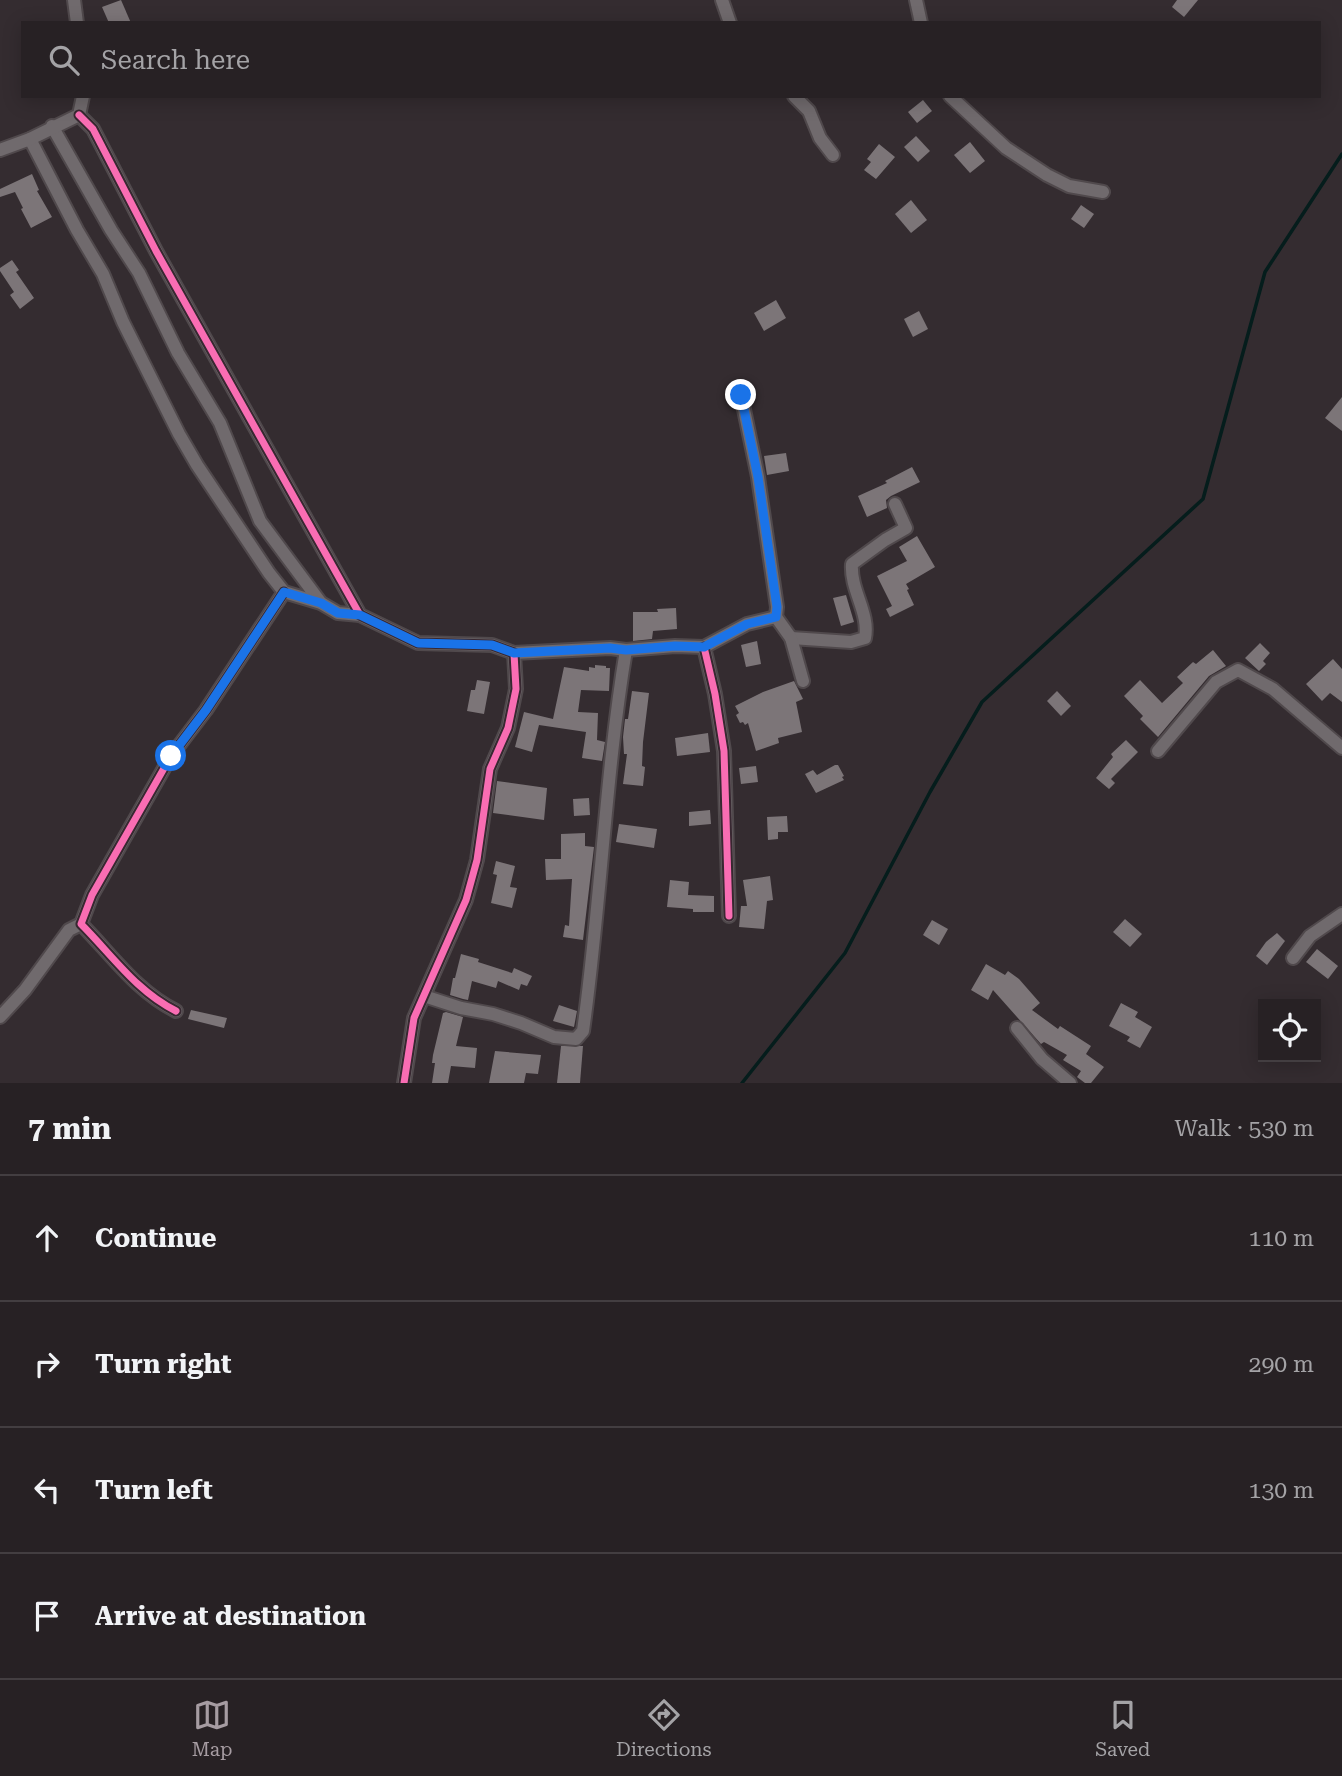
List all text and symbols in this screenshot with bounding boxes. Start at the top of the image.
search box [21,21,1321,98]
icon: search [45,41,83,79]
text: Search here [101,45,250,75]
route end [725,379,756,410]
route start [155,740,186,771]
map controls [1258,999,1321,1062]
button: locate [1258,999,1321,1062]
text: 7 min [28,1111,111,1146]
text: Walk · 530 m [1175,1115,1314,1142]
icon: ahead [28,1219,66,1257]
text: Continue [95,1223,217,1253]
text: 110 m [1249,1225,1314,1252]
icon: right [28,1345,66,1383]
text: Turn right [95,1349,231,1379]
text: 290 m [1249,1351,1314,1378]
icon: left [28,1471,66,1509]
text: Turn left [95,1475,213,1505]
text: 130 m [1249,1477,1314,1504]
icon: arrive [28,1597,66,1635]
text: Arrive at destination [95,1601,366,1631]
tab: Map [192,1696,232,1761]
tab: Directions [616,1696,712,1761]
tab: Saved [1095,1696,1150,1761]

